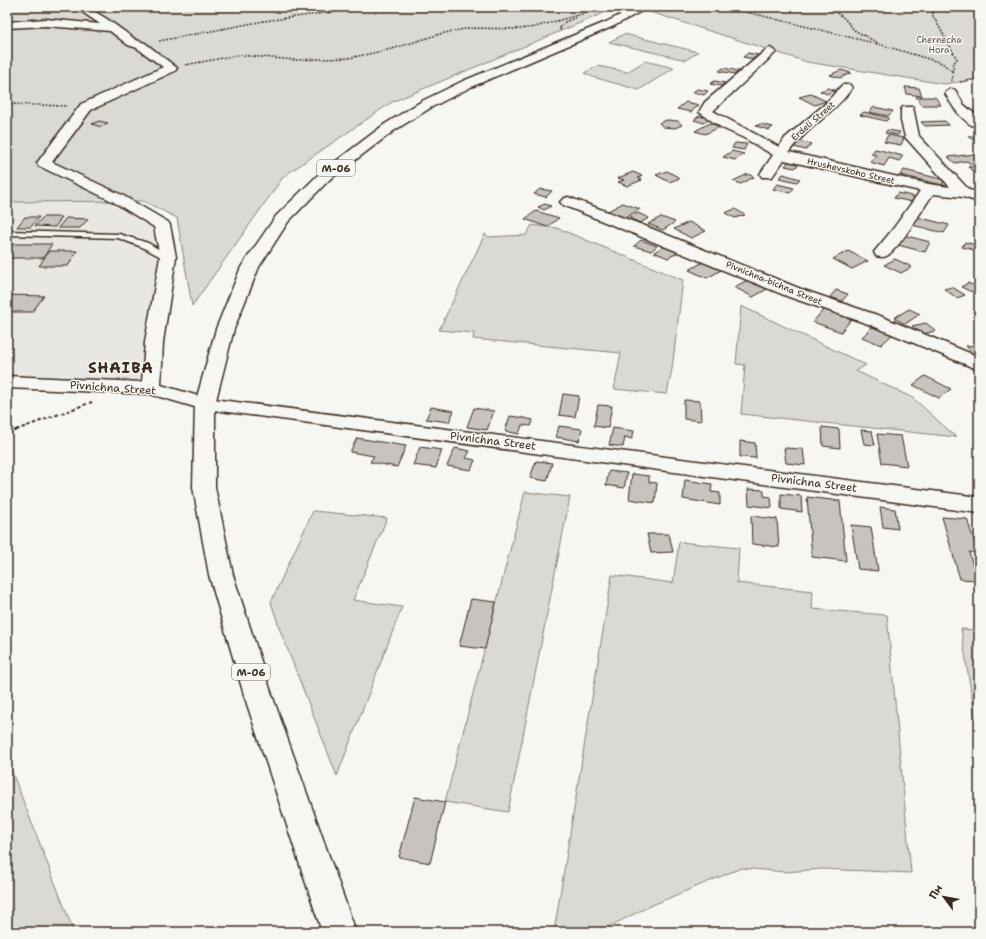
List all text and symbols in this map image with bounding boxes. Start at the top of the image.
park label: Chernecha Hora [916,34,962,56]
street label: Erdeli Street [788,99,838,143]
street label: Hrushevskoho Street [806,155,896,187]
road number: М-06 [317,160,355,176]
street label: Pivnichna-bichna Street [724,258,824,308]
district label: SHAIBA [88,358,154,378]
street label: Pivnichna Street [69,378,157,399]
street label: Pivnichna Street [449,428,537,454]
street label: Pivnichna Street [770,470,858,496]
road number: М-06 [232,664,270,680]
north arrow [924,877,964,917]
text: Пн [926,882,946,902]

